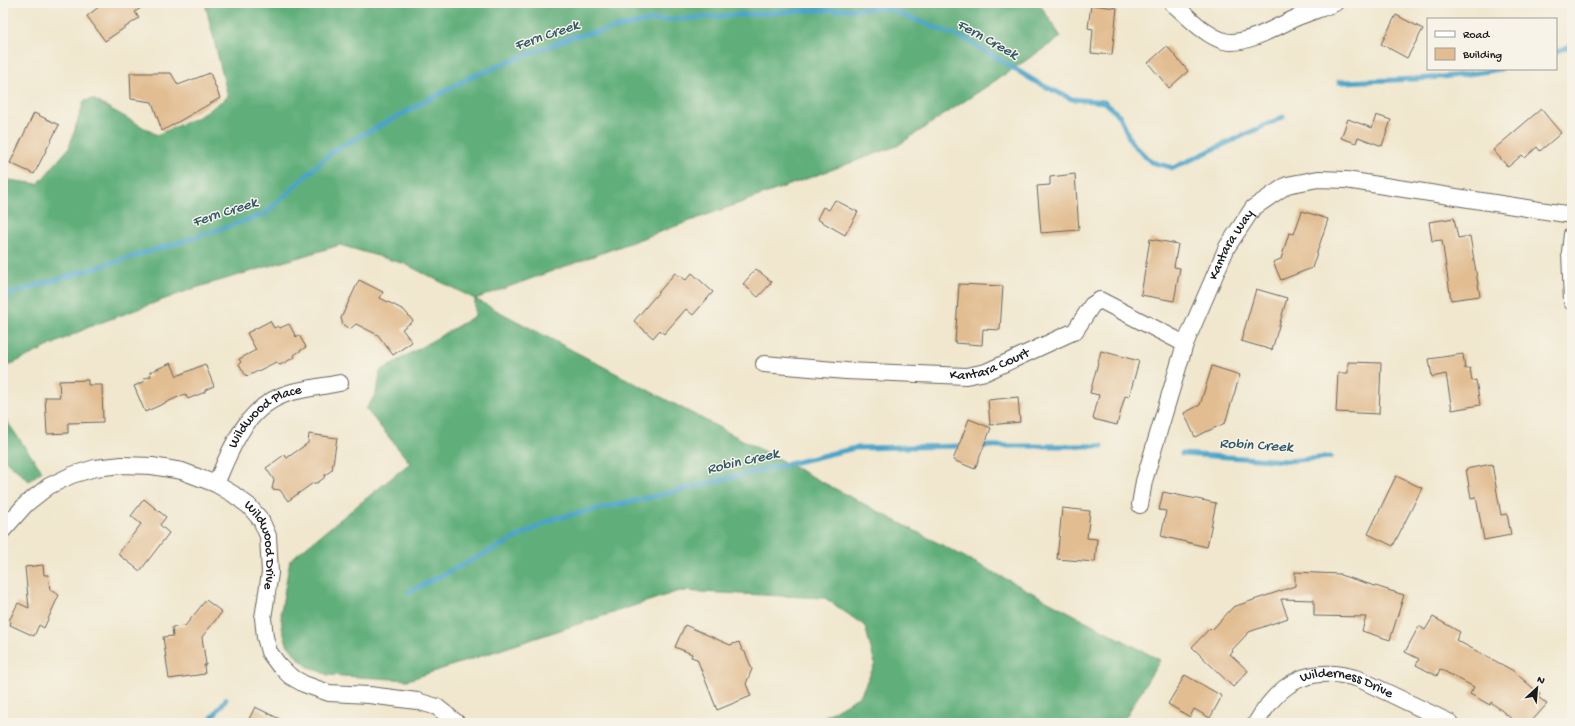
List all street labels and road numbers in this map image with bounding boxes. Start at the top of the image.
street label: Kantara Way [1205,206,1258,283]
street label: Kantara Court [949,344,1034,385]
street label: Wildwood Place [225,381,304,451]
street label: Wildwood Drive [240,497,279,592]
street label: Wilderness Drive [1298,665,1397,703]

